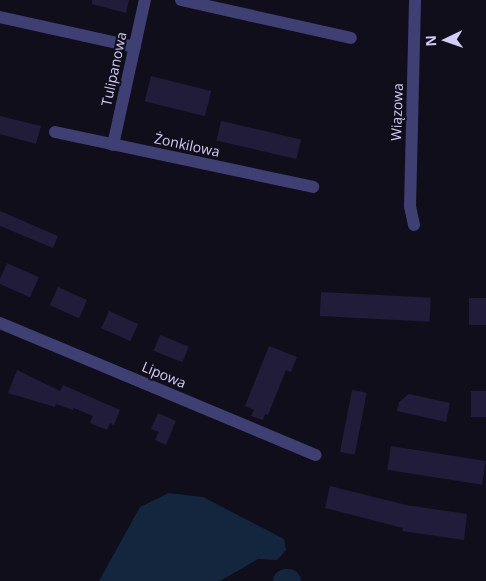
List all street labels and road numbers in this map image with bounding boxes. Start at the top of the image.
street label: Tulipanowa [98,30,130,108]
street label: Wiązowa [388,83,406,141]
street label: Żonkilowa [153,130,221,160]
street label: Lipowa [139,358,189,392]

